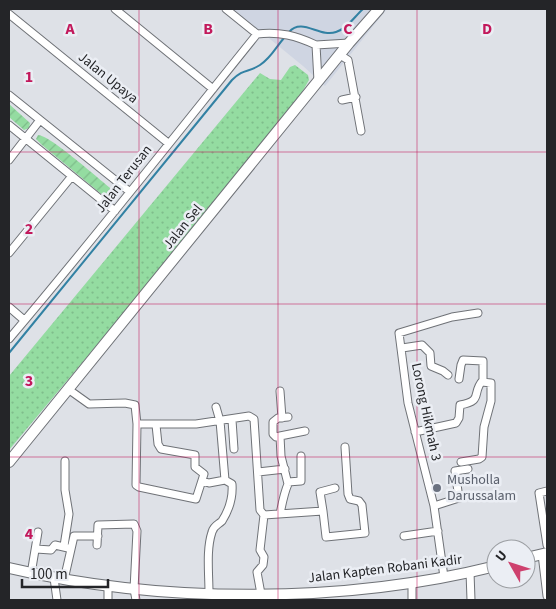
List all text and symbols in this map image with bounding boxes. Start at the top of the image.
text: A [64,18,75,40]
text: B [203,18,213,40]
text: C [343,18,353,40]
text: D [482,18,492,40]
street label: Jalan Upaya [74,48,142,108]
text: 1 [25,66,33,88]
street label: Jalan Terusan [91,141,157,217]
street label: Jalan Sel [159,200,208,254]
text: 2 [25,218,33,240]
street label: Lorong Hikmah 3 [406,361,446,463]
text: 3 [25,370,33,392]
place label: Musholla Darussalam [447,470,516,506]
marker: Musholla Darussalam [431,482,443,494]
text: 4 [25,523,34,545]
north arrow [486,539,536,589]
text: U [491,547,512,566]
street label: Jalan Kapten Robani Kadir [307,550,463,588]
scale bar [22,556,109,588]
text: 100 m [30,564,68,585]

